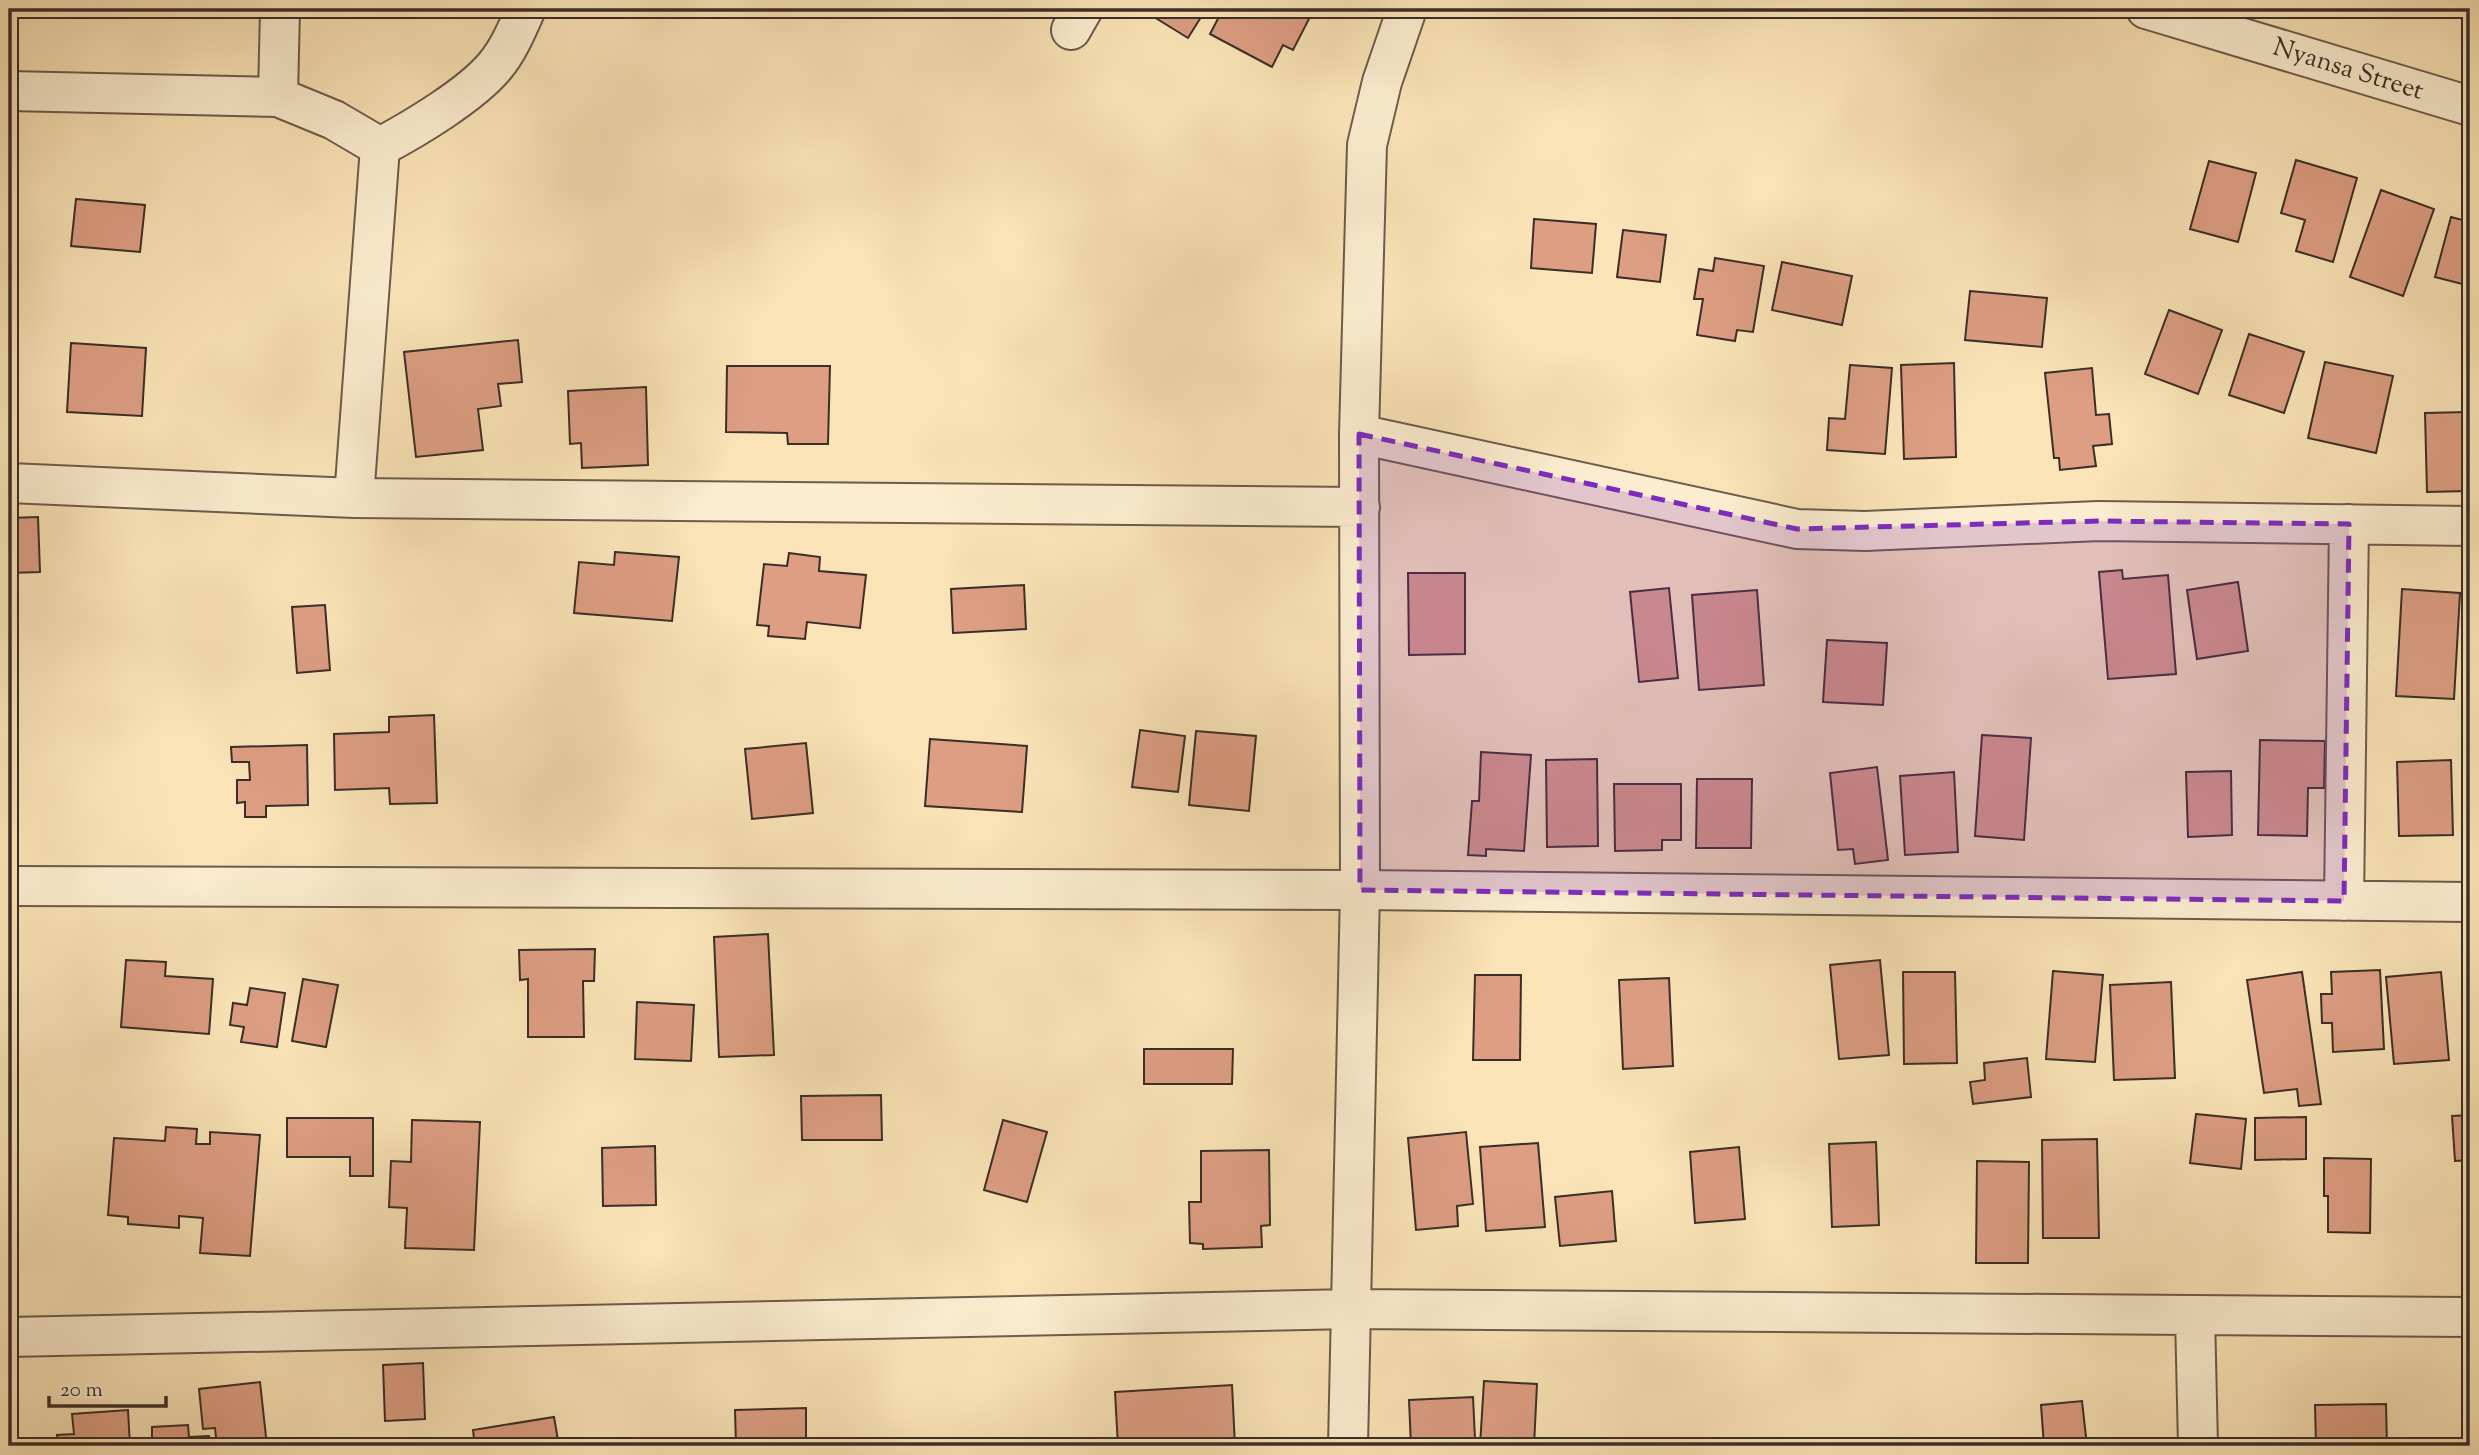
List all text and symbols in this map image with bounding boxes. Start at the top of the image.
street label: Nyansa Street [2268,30,2428,110]
scale bar [49,1364,166,1408]
text: 20 m [60,1376,103,1406]

